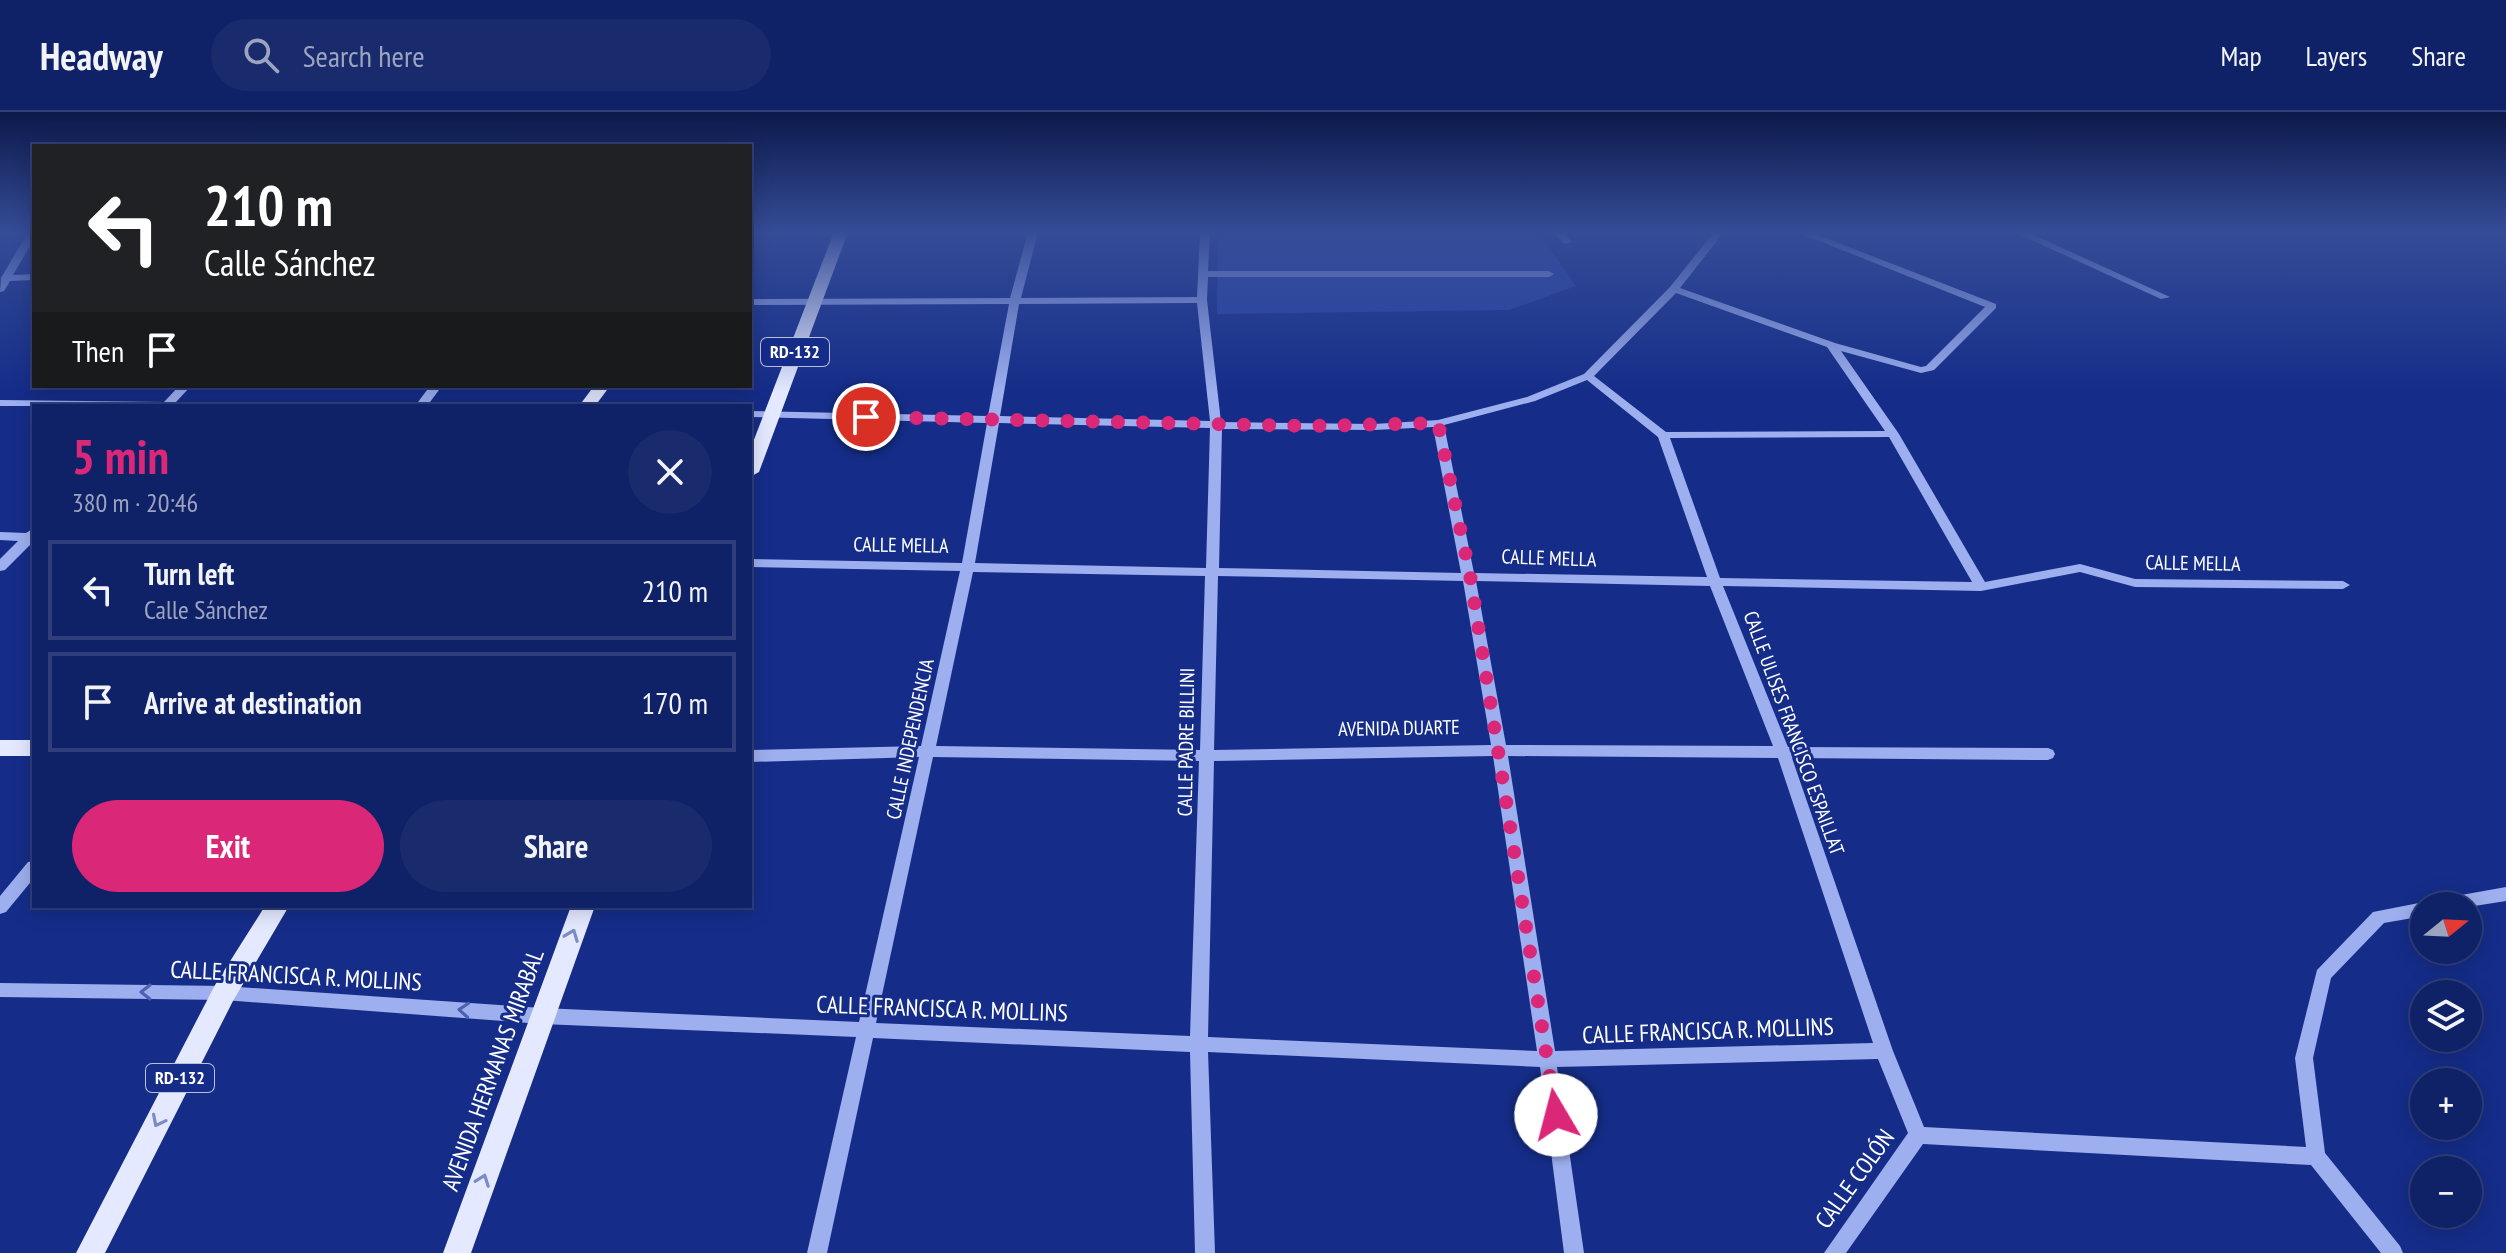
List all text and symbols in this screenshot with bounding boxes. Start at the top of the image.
search box [211,19,771,91]
text: Headway [40,31,163,80]
icon: search [239,33,283,77]
text: Search here [303,36,425,75]
text: Map [2220,37,2262,74]
text: Layers [2306,37,2367,74]
text: Share [2411,37,2466,74]
text: 210 m [204,169,333,241]
icon: left [72,176,176,280]
text: Calle Sánchez [204,239,376,286]
icon: arrive [140,328,184,372]
text: Then [72,331,124,370]
road number: RD-132 [761,338,829,366]
pin [832,383,900,451]
icon: arrive [844,395,888,439]
text: 5 min [72,425,169,487]
button: close [628,430,712,514]
text: 380 m · 20:46 [72,486,198,519]
street label: CALLE MELLA [853,531,949,559]
street label: CALLE MELLA [1501,543,1597,573]
street label: CALLE MELLA [2145,549,2241,577]
text: Turn left [144,554,234,593]
icon: left [76,568,120,612]
text: 210 m [642,571,708,610]
text: Calle Sánchez [144,593,268,626]
street label: CALLE ULISES FRANCISCO ESPAILLAT [1738,607,1850,859]
street label: CALLE INDEPENDENCIA [880,656,940,822]
street label: CALLE PADRE BILLINI [1172,667,1200,817]
icon: arrive [76,680,120,724]
text: Arrive at destination [144,683,362,722]
text: 170 m [642,683,708,722]
street label: AVENIDA DUARTE [1338,714,1460,742]
button: Exit [72,800,384,892]
button: Share [400,800,712,892]
north arrow [2410,892,2482,964]
map controls [2410,892,2482,1228]
one-way arrow [562,929,579,943]
street label: AVENIDA HERMANAS MIRABAL [434,945,551,1195]
street label: CALLE FRANCISCA R. MOLLINS [170,953,422,998]
button: layers [2410,980,2482,1052]
one-way arrow [139,983,152,1000]
street label: CALLE FRANCISCA R. MOLLINS [816,989,1068,1028]
one-way arrow [457,1002,470,1019]
street label: CALLE FRANCISCA R. MOLLINS [1582,1011,1834,1050]
road number: RD-132 [146,1064,214,1092]
button: + [2410,1068,2482,1140]
position arrow [1514,1073,1598,1157]
one-way arrow [152,1113,167,1128]
street label: CALLE COLÓN [1808,1123,1901,1234]
button: − [2410,1156,2482,1228]
one-way arrow [473,1173,490,1187]

